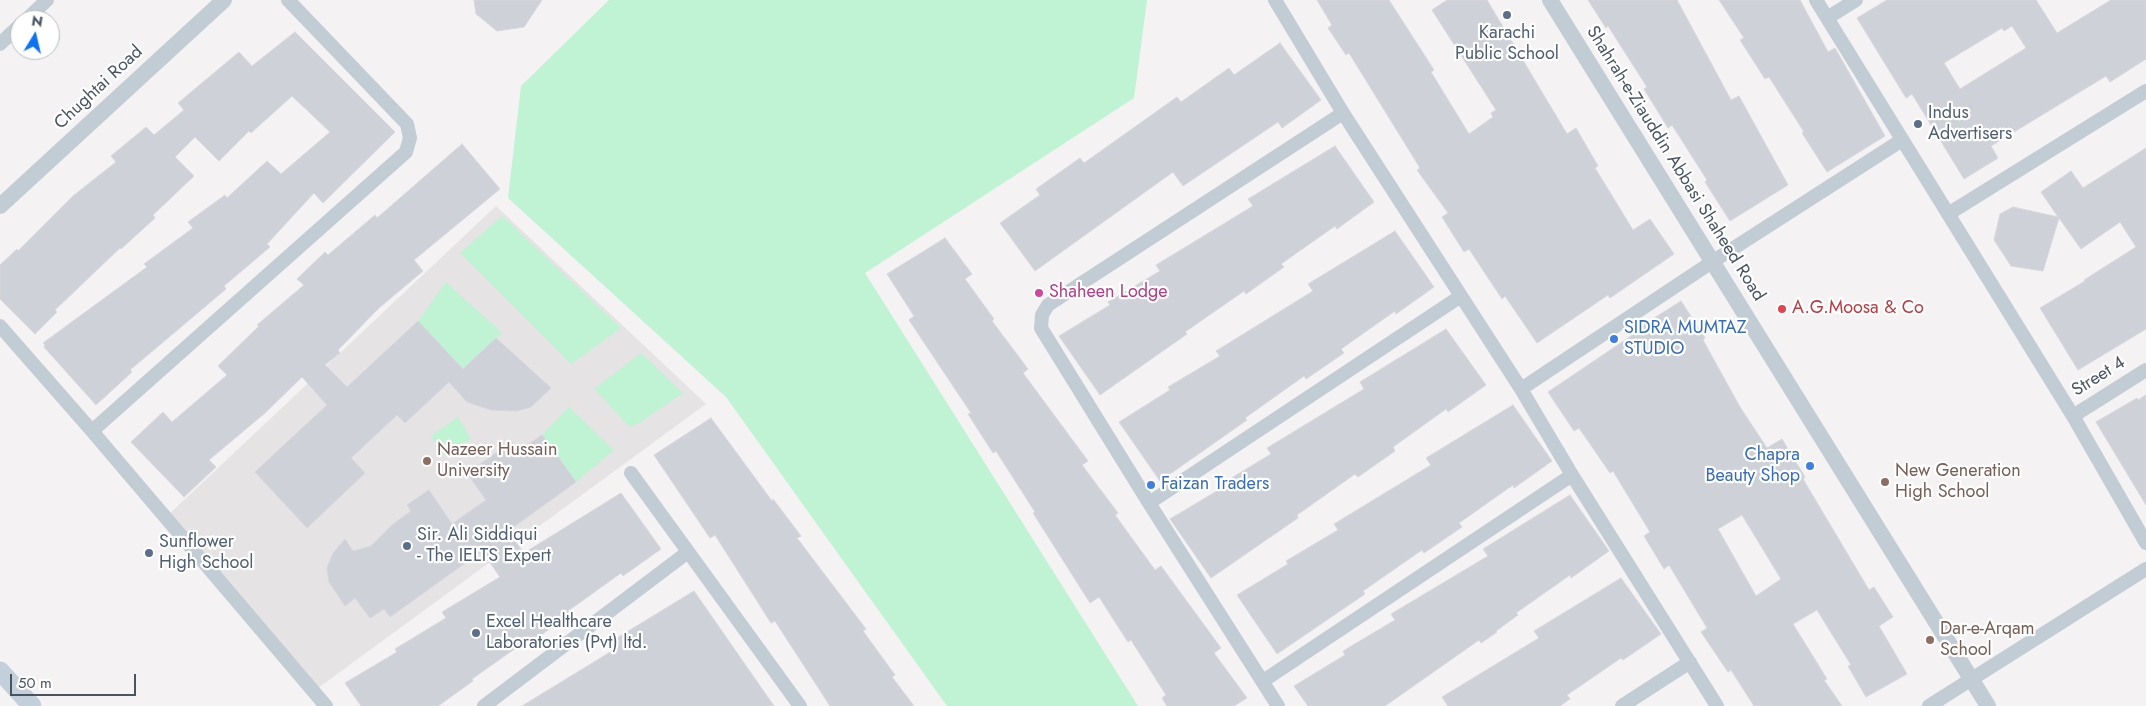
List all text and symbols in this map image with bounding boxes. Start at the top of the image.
marker: Karachi Public School [1501,9,1513,21]
north arrow [10,10,60,60]
text: N [30,10,44,32]
place label: Karachi Public School [1455,23,1559,66]
street label: Shahrah-e-Ziauddin Abbasi Shaheed Road [1581,23,1769,305]
street label: Chughtai Road [50,42,148,134]
place label: Indus Advertisers [1928,103,2012,146]
marker: Indus Advertisers [1912,118,1924,130]
place label: Shaheen Lodge [1049,282,1168,304]
marker: Shaheen Lodge [1033,287,1045,299]
place label: A.G.Moosa & Co [1792,298,1924,320]
marker: A.G.Moosa & Co [1776,303,1788,315]
place label: SIDRA MUMTAZ STUDIO [1624,318,1747,360]
marker: SIDRA MUMTAZ STUDIO [1608,333,1620,345]
street label: Street 4 [2068,352,2130,402]
place label: Nazeer Hussain University [437,440,557,482]
place label: Chapra Beauty Shop [1706,445,1800,488]
marker: Nazeer Hussain University [421,455,433,467]
marker: Chapra Beauty Shop [1804,460,1816,472]
place label: New Generation High School [1895,461,2021,504]
place label: Faizan Traders [1161,474,1269,496]
marker: New Generation High School [1879,476,1891,488]
marker: Faizan Traders [1145,479,1157,491]
place label: Sir. Ali Siddiqui - The IELTS Expert [417,525,551,568]
place label: Sunflower High School [159,532,253,574]
marker: Sir. Ali Siddiqui - The IELTS Expert [401,540,413,552]
marker: Sunflower High School [143,547,155,559]
place label: Excel Healthcare Laboratories (Pvt) ltd. [486,612,647,654]
place label: Dar-e-Arqam School [1940,619,2035,662]
marker: Excel Healthcare Laboratories (Pvt) ltd. [470,627,482,639]
marker: Dar-e-Arqam School [1924,634,1936,646]
scale bar [12,664,139,696]
text: 50 m [18,672,52,694]

